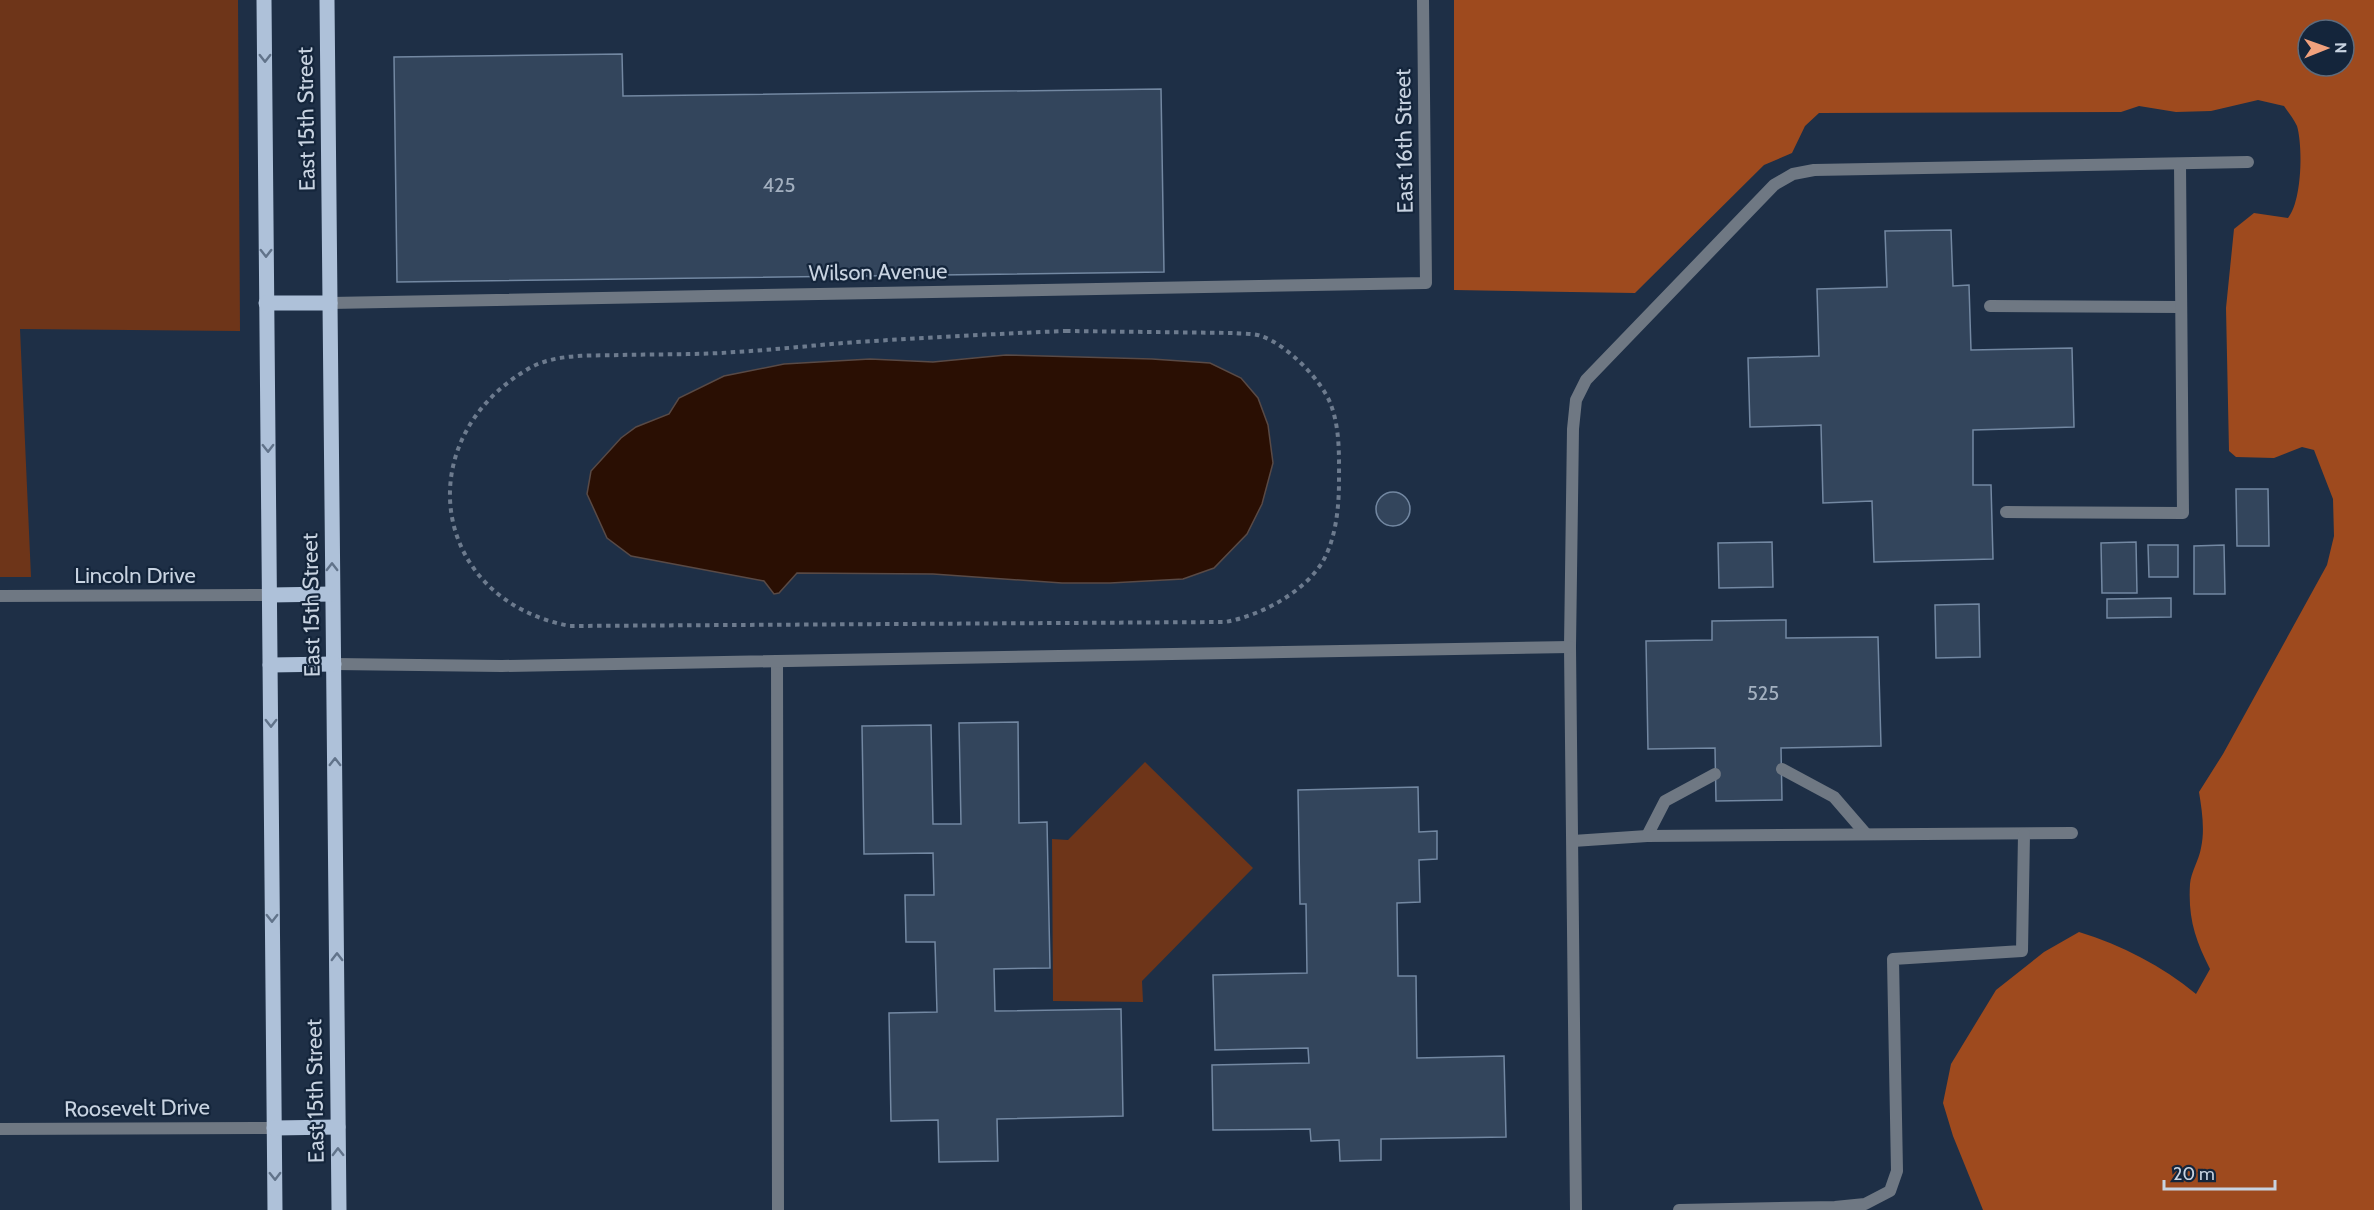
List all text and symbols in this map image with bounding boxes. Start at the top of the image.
north arrow [2296,18,2356,78]
text: N [2331,42,2350,54]
street label: East 15th Street [291,46,321,191]
one-way arrow [259,54,271,63]
street label: East 16th Street [1389,68,1419,214]
house number: 425 [763,173,795,197]
one-way arrow [260,249,272,258]
street label: Wilson Avenue [808,257,948,287]
one-way arrow [262,444,274,453]
street label: East 15th Street [296,532,326,677]
street label: Lincoln Drive [74,562,196,589]
one-way arrow [326,562,338,571]
house number: 525 [1747,681,1779,705]
one-way arrow [265,719,277,728]
one-way arrow [329,757,341,766]
one-way arrow [266,914,278,923]
one-way arrow [331,952,343,961]
street label: East 15th Street [300,1018,330,1163]
street label: Roosevelt Drive [64,1093,210,1123]
one-way arrow [332,1147,344,1156]
scale bar [2164,1153,2275,1191]
text: 20 m [2173,1163,2215,1185]
one-way arrow [269,1172,281,1181]

